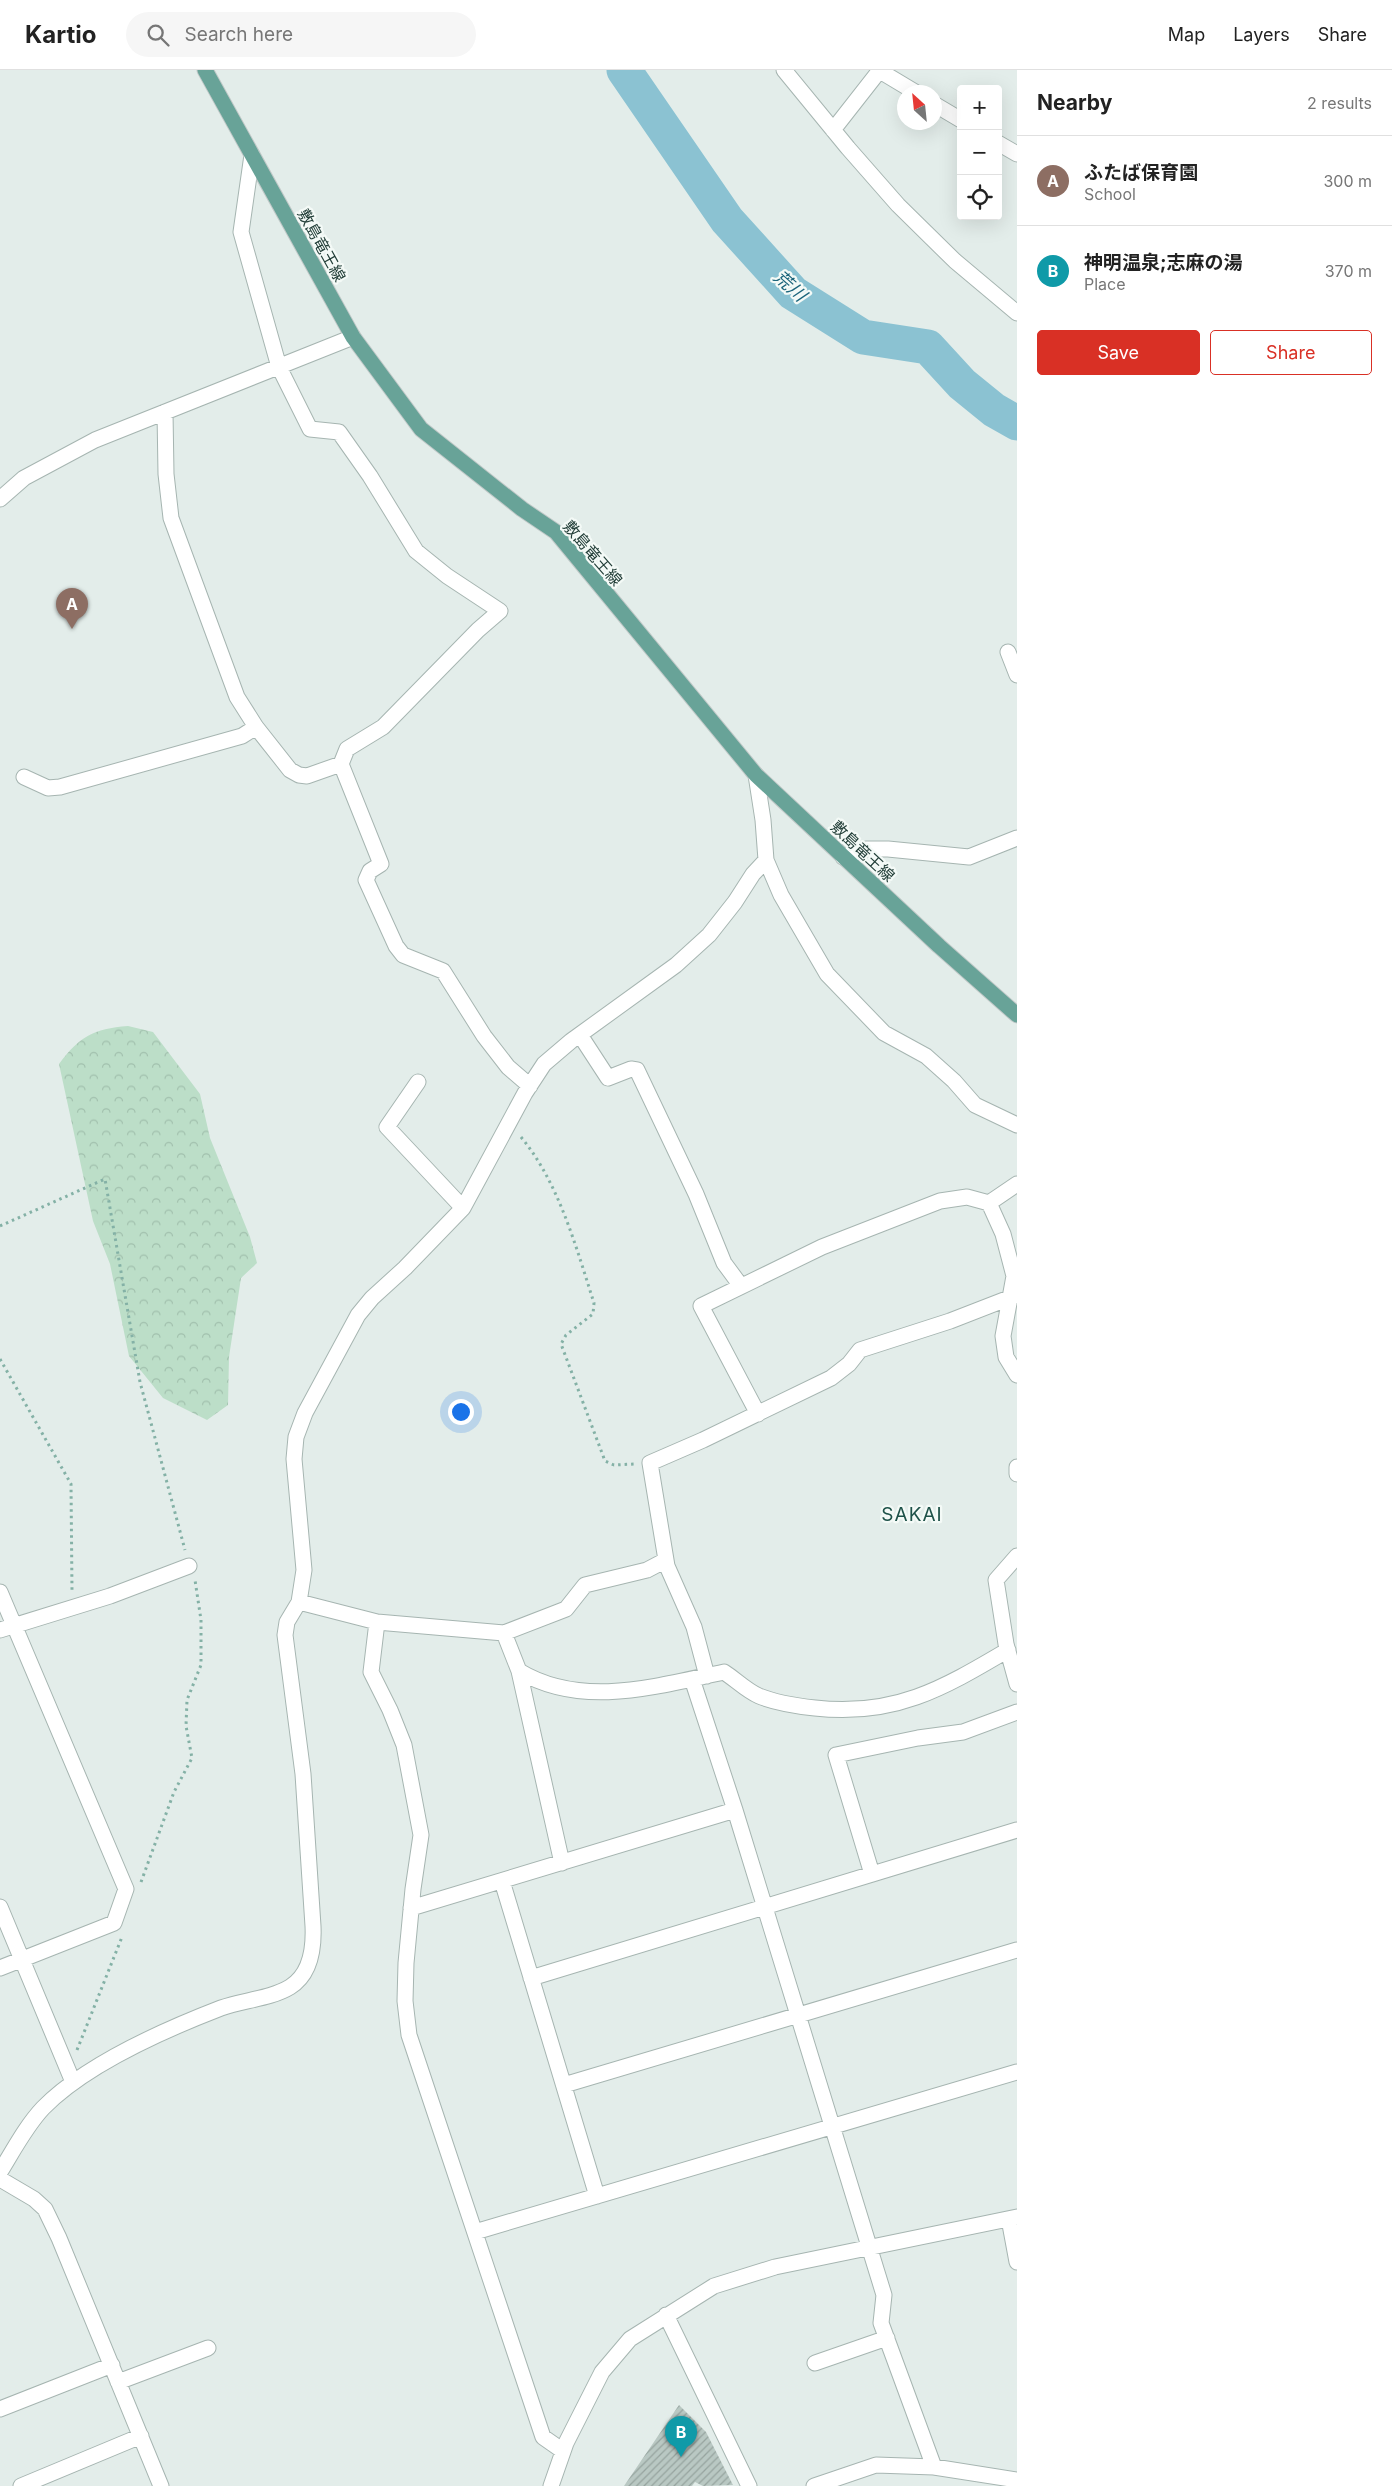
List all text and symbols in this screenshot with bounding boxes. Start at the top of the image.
search box [126,12,476,57]
text: Kartio [25,20,96,49]
icon: search [144,21,172,49]
text: Search here [184,23,293,46]
text: Map [1168,24,1205,45]
text: Layers [1233,24,1290,45]
text: Share [1318,24,1367,45]
north arrow [897,85,942,130]
map controls [957,85,1002,220]
button: + [957,85,1002,130]
text: Nearby [1037,90,1112,115]
text: 2 results [1307,93,1372,113]
button: − [957,130,1002,175]
text: ふたば保育園 [1084,161,1198,184]
text: A [1047,171,1059,191]
text: 300 m [1323,171,1372,191]
button: locate [957,175,1002,220]
text: School [1084,184,1136,204]
street label: 敷島竜王線 [294,205,350,285]
text: 神明温泉;志麻の湯 [1084,251,1243,274]
text: B [1048,261,1058,281]
text: 370 m [1325,261,1372,281]
water label: 荒川 [770,266,812,307]
text: Place [1084,274,1126,294]
button: Save [1037,330,1200,375]
button: Share [1210,330,1372,375]
street label: 敷島竜王線 [559,516,627,590]
pin: A [56,588,88,629]
street label: 敷島竜王線 [827,816,899,886]
your location [448,1399,474,1425]
district label: SAKAI [881,1503,943,1526]
pin: B [665,2416,697,2457]

